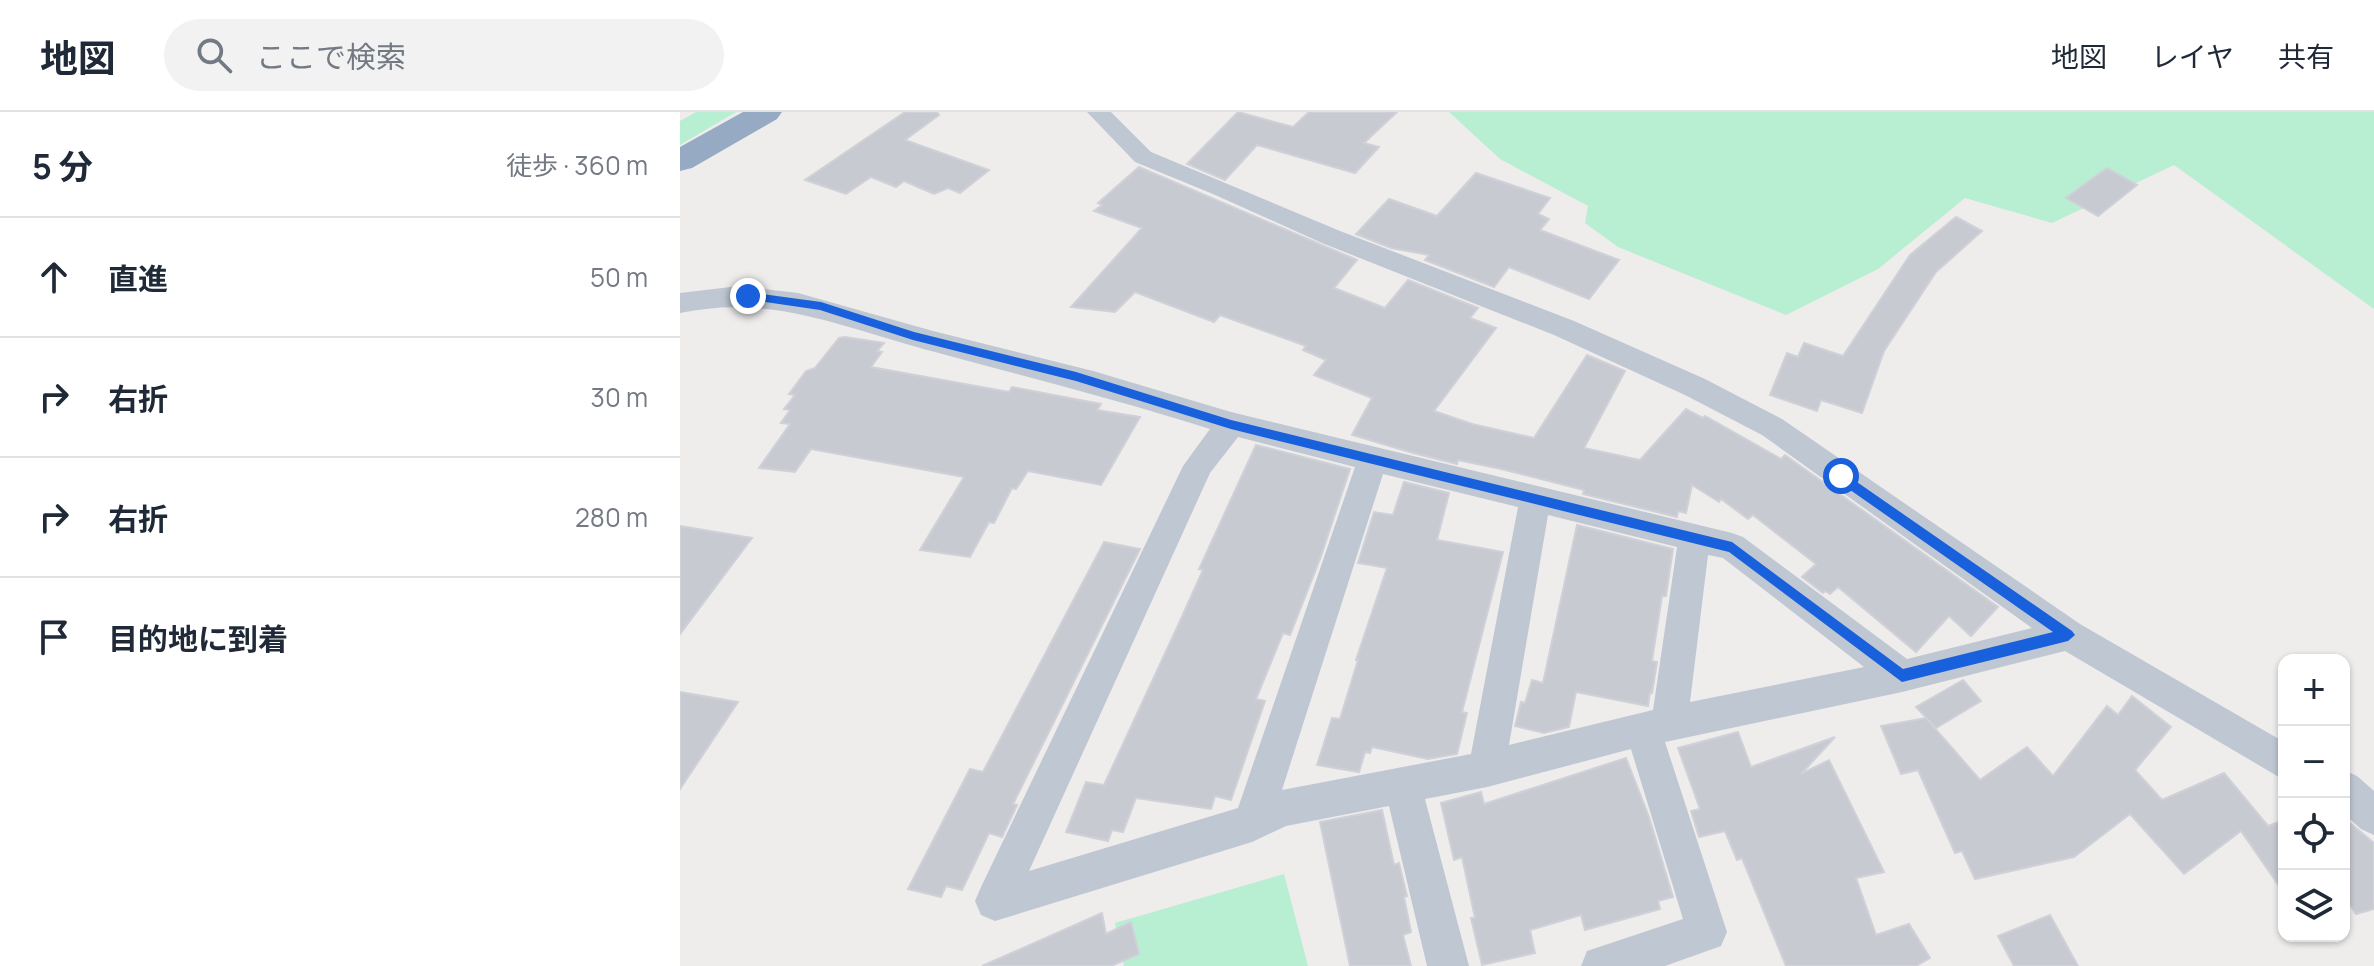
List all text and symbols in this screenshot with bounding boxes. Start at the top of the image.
search box [164,19,724,91]
text: 地図 [40,31,116,83]
icon: search [192,33,236,77]
text: ここで検索 [256,36,406,77]
text: 地図 [2051,37,2107,75]
text: レイヤ [2151,37,2234,75]
text: 共有 [2278,37,2334,75]
text: 5 分 [32,143,93,189]
text: 徒歩 · 360 m [506,147,648,183]
icon: ahead [32,255,76,299]
text: 直進 [108,258,168,299]
text: 50 m [590,259,648,295]
route end [730,278,766,314]
icon: right [32,375,76,419]
text: 右折 [108,378,168,419]
text: 30 m [591,379,648,415]
route start [1823,458,1859,494]
icon: right [32,495,76,539]
text: 右折 [108,498,168,539]
text: 280 m [575,499,648,535]
icon: arrive [32,615,76,659]
text: 目的地に到着 [108,618,288,659]
map controls [2278,654,2350,942]
button: + [2278,654,2350,726]
button: − [2278,726,2350,798]
button: locate [2278,798,2350,870]
button: layers [2278,870,2350,942]

